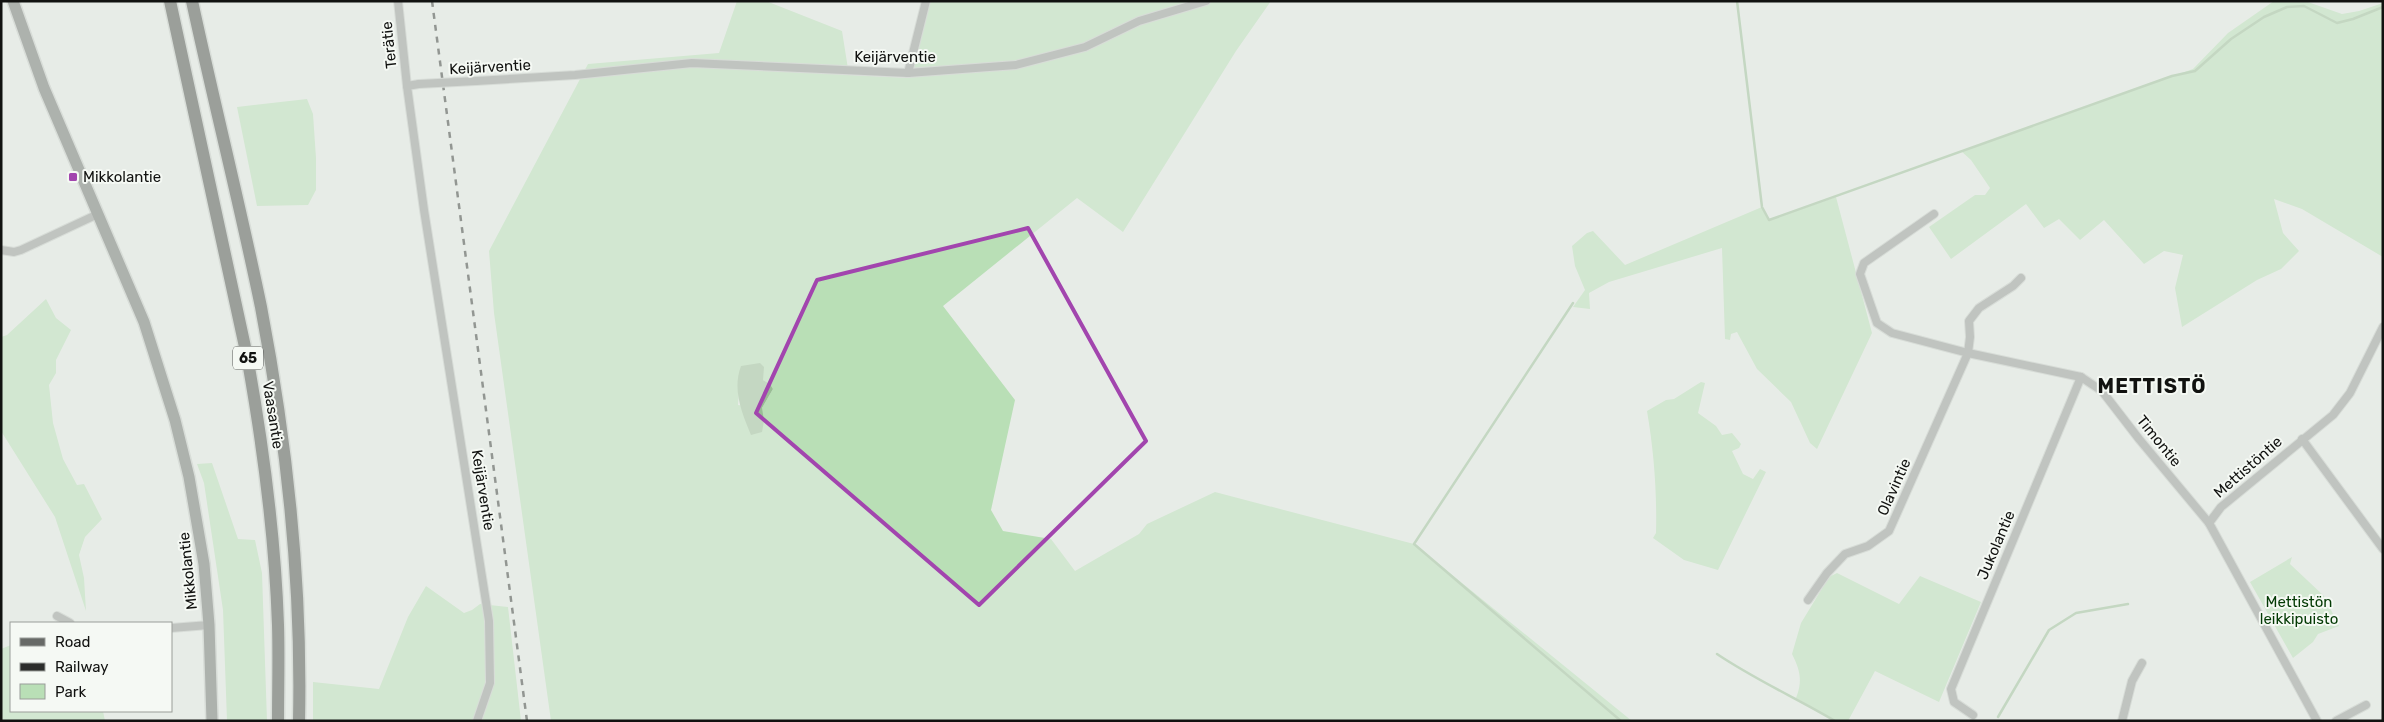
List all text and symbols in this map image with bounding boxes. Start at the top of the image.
street label: Terätie [378,21,400,69]
street label: Keijärventie [854,48,936,66]
street label: Keijärventie [449,56,531,78]
place label: Mikkolantie [83,168,161,186]
marker: Mikkolantie [67,171,79,183]
road number: 65 [233,346,263,369]
district label: METTISTÖ [2098,374,2206,398]
street label: Vaasantie [259,380,287,450]
street label: Timontie [2133,412,2185,470]
street label: Mettistöntie [2210,432,2286,502]
street label: Keijärventie [468,448,498,532]
street label: Olavintie [1873,456,1915,518]
street label: Jukolantie [1973,508,2019,582]
street label: Mikkolantie [175,531,201,611]
park label: Mettistön leikkipuisto [2260,593,2338,628]
legend [10,622,172,712]
text: Road [55,633,91,651]
text: Railway [55,658,109,676]
text: Park [55,683,86,701]

